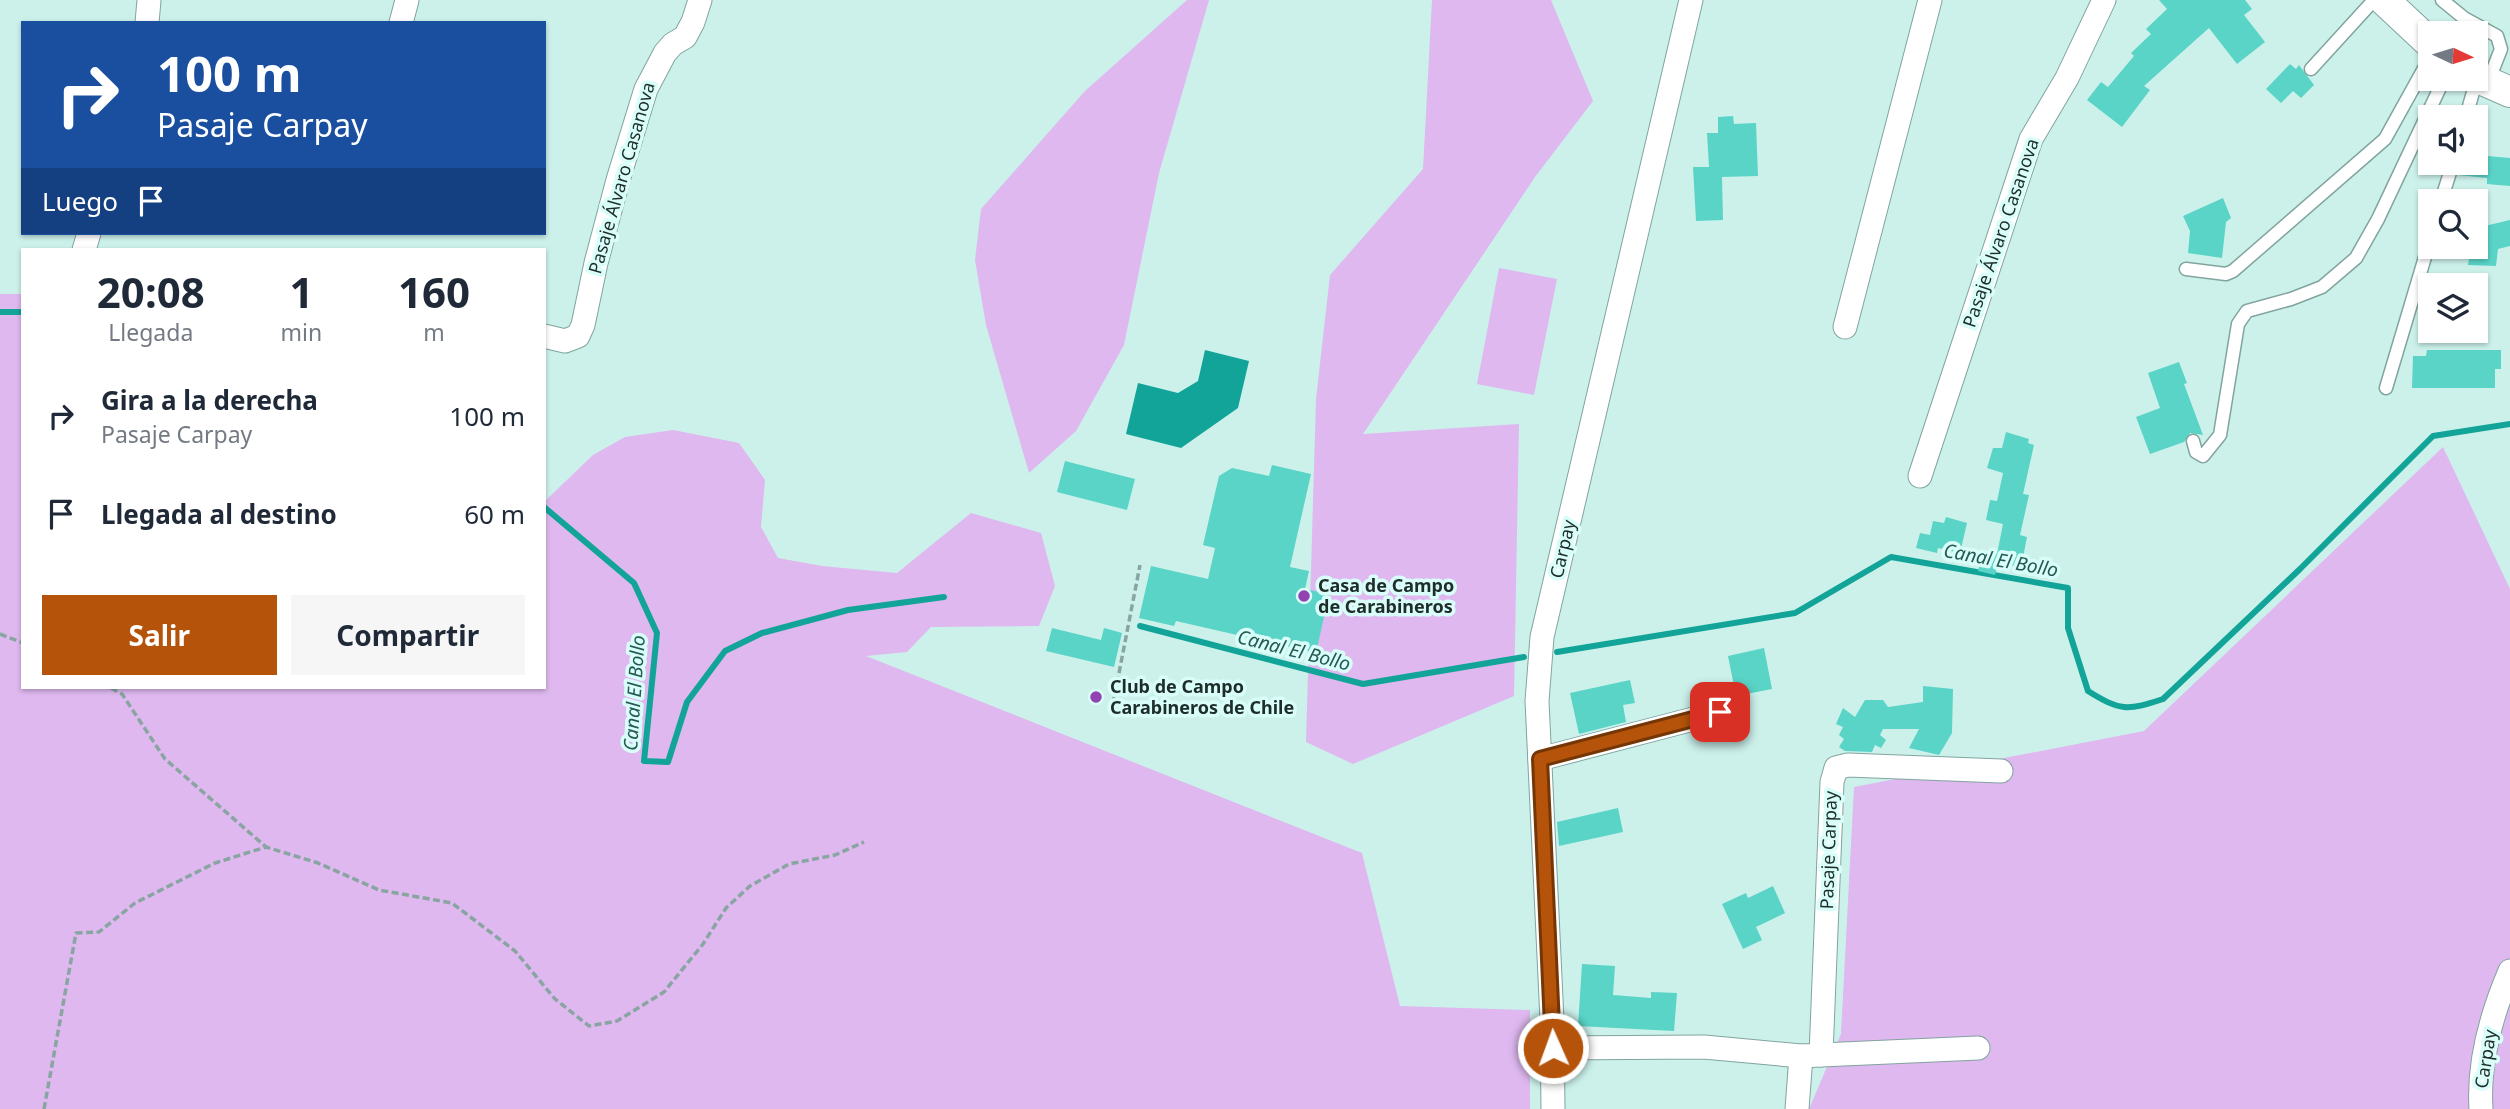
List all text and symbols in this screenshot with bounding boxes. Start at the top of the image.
north arrow [2418,21,2488,91]
map controls [2418,21,2488,343]
text: 100 m [157,40,302,106]
icon: right [42,49,133,140]
street label: Pasaje Álvaro Casanova [582,79,660,276]
text: Pasaje Carpay [157,103,368,146]
button: sound [2418,105,2488,175]
street label: Pasaje Álvaro Casanova [1956,135,2044,330]
icon: arrive [132,182,170,220]
text: Luego [42,183,118,219]
button: search [2418,189,2488,259]
text: 20:08 [97,263,205,320]
text: 1 [289,263,313,320]
text: 160 [398,263,470,320]
button: layers [2418,273,2488,343]
text: Llegada [108,316,193,348]
text: min [281,316,322,348]
text: m [423,316,445,348]
text: Gira a la derecha [101,382,318,418]
icon: right [42,397,80,435]
text: 100 m [449,398,525,434]
text: Pasaje Carpay [101,418,252,450]
icon: arrive [42,495,80,533]
text: Llegada al destino [101,496,337,532]
text: 60 m [464,496,525,532]
street label: Carpay [1544,516,1581,580]
water label: Canal El Bollo [1942,537,2060,583]
place label: Casa de Campo de Carabineros [1318,573,1454,618]
marker: Casa de Campo de Carabineros [1296,588,1312,604]
button: Salir [42,595,277,675]
button: Compartir [291,595,525,675]
water label: Canal El Bollo [1235,623,1353,677]
water label: Canal El Bollo [617,634,651,752]
place label: Club de Campo Carabineros de Chile [1110,674,1294,719]
pin [1690,682,1750,742]
marker: Club de Campo Carabineros de Chile [1088,689,1104,705]
icon: arrive [1701,693,1739,731]
street label: Pasaje Carpay [1814,790,1842,910]
position arrow [1516,1011,1590,1085]
street label: Carpay [2469,1027,2502,1090]

